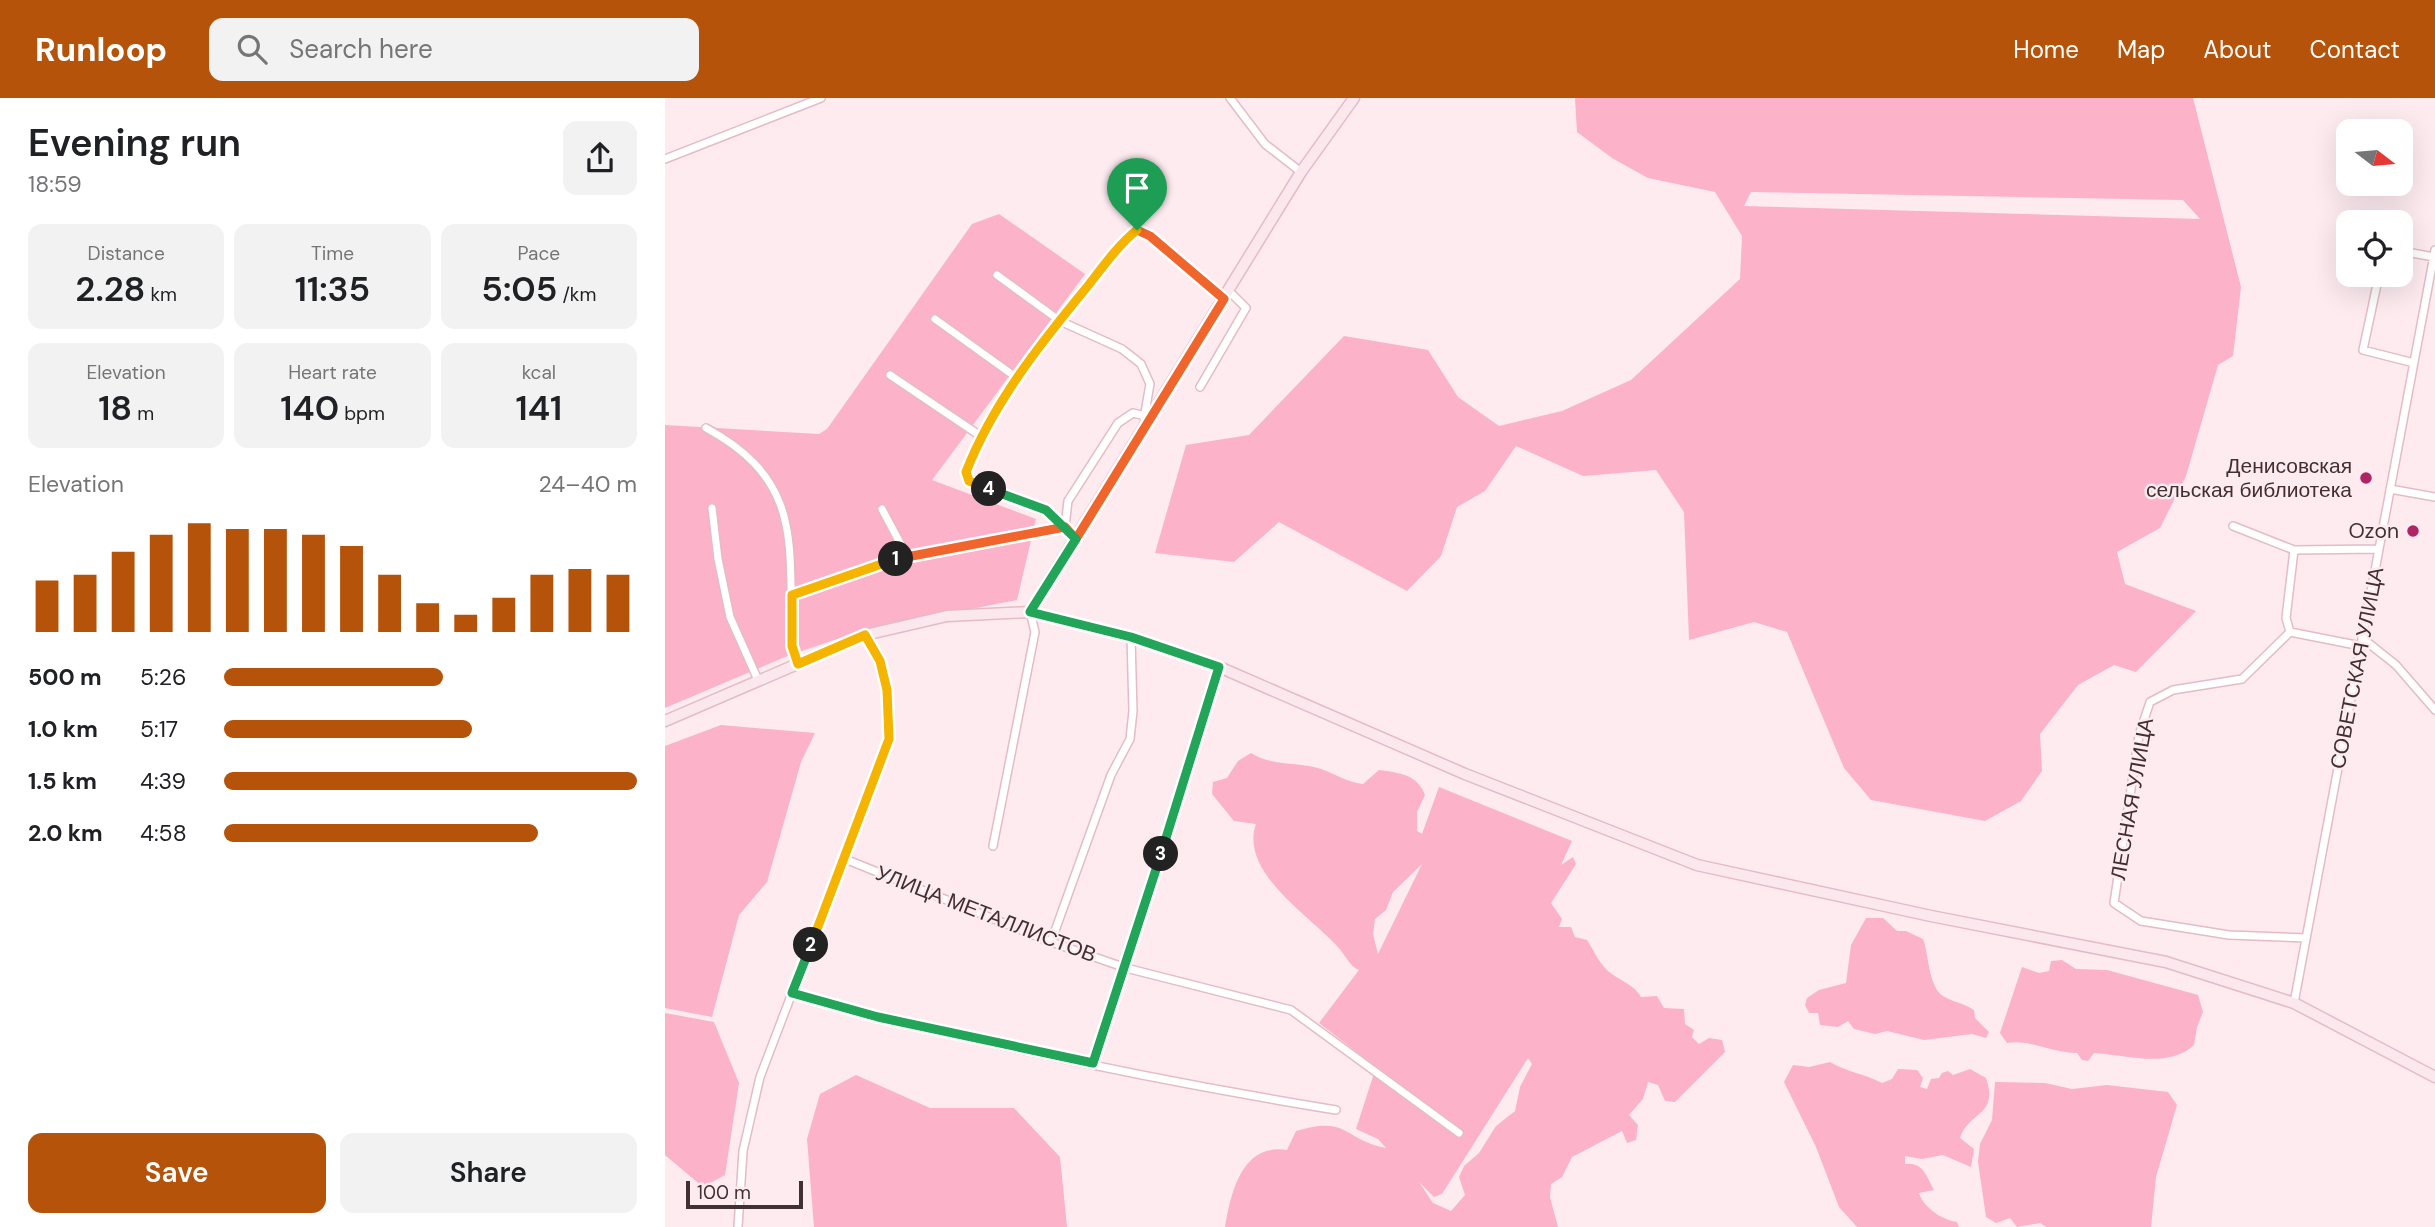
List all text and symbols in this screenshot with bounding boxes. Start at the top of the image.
search box [209,18,699,81]
text: Runloop [35,28,167,71]
icon: search [233,30,271,68]
text: Search here [289,32,433,66]
text: Home [2013,34,2079,65]
text: Map [2117,34,2165,65]
text: About [2203,34,2272,65]
text: Contact [2310,34,2400,65]
text: Evening run [28,118,241,168]
north arrow [2336,119,2413,196]
map controls [2336,119,2413,287]
button: share [563,121,637,195]
pin [1107,158,1167,230]
text: 18:59 [28,169,82,199]
icon: arrive [1118,169,1156,207]
button: locate [2336,210,2413,287]
text: Distance [88,241,165,266]
text: Time [311,241,354,266]
text: Pace [518,241,560,266]
text: 2.28 [75,266,145,312]
text: 11:35 [295,266,370,312]
text: 5:05 [481,266,557,312]
text: km [145,282,177,307]
text: /km [557,282,596,307]
text: Elevation [87,360,166,385]
text: Heart rate [288,360,377,385]
text: kcal [522,360,556,385]
text: 18 [98,385,132,431]
text: 140 [280,385,339,431]
text: 141 [515,385,562,431]
text: m [132,401,154,426]
text: bpm [339,401,385,426]
place label: Денисовская сельская библиотека [2146,452,2352,504]
text: Elevation [28,469,124,499]
text: 24–40 m [538,469,637,499]
marker: Денисовская сельская библиотека [2358,470,2374,486]
pin: 4 [971,472,1007,506]
text: 4 [982,476,995,501]
place label: Ozon [2349,517,2399,545]
marker: Ozon [2405,523,2421,539]
pin: 1 [879,542,913,576]
text: 1 [892,546,899,571]
street label: СОВЕТСКАЯ УЛИЦА [2324,565,2390,771]
text: 500 m [28,662,102,692]
text: 5:26 [140,662,186,692]
text: 1.0 km [28,714,98,744]
text: 5:17 [140,714,178,744]
street label: ЛЕСНАЯ УЛИЦА [2104,716,2160,882]
text: 1.5 km [28,766,97,796]
text: 4:39 [140,766,186,796]
text: 2.0 km [28,818,103,848]
text: 4:58 [140,818,187,848]
pin: 3 [1143,836,1179,872]
text: 3 [1155,841,1166,866]
street label: УЛИЦА МЕТАЛЛИСТОВ [872,859,1100,969]
pin: 2 [793,928,829,962]
text: 2 [805,932,816,957]
button: Save [28,1133,326,1213]
button: Share [340,1133,637,1213]
scale bar [686,1178,803,1210]
text: 100 m [697,1180,751,1205]

